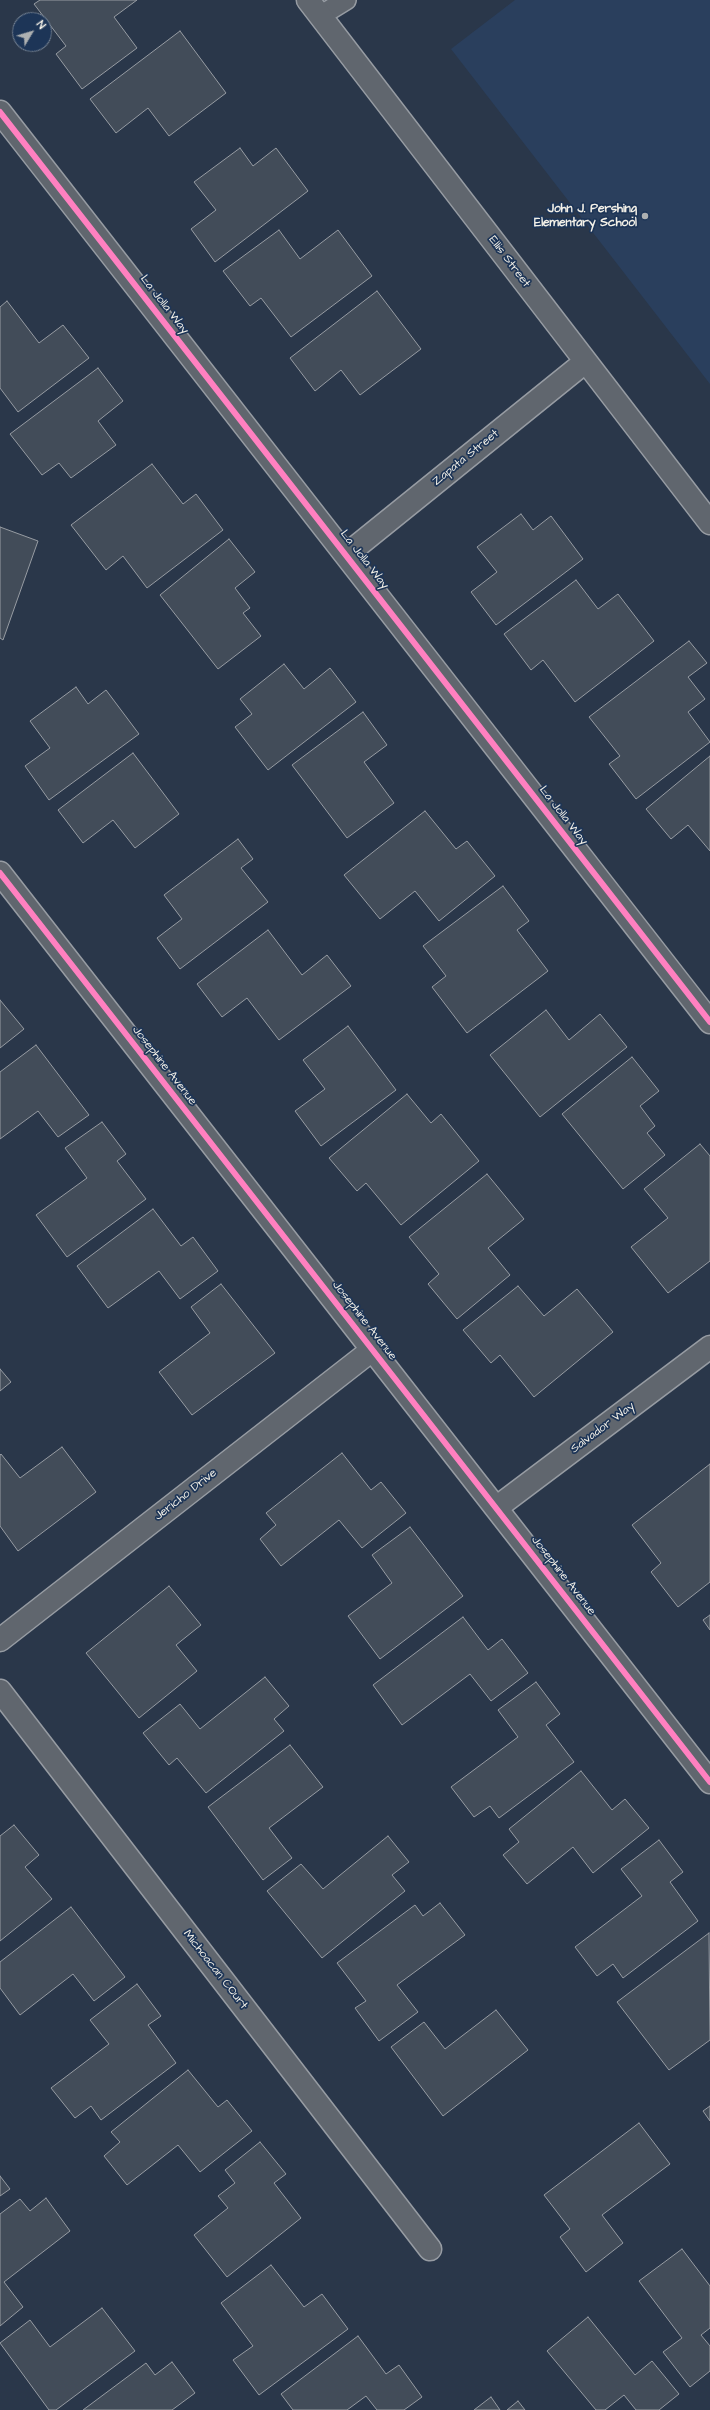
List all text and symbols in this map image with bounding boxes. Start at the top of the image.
north arrow [12,12,52,52]
text: N [33,18,49,32]
place label: John J. Pershing Elementary School [534,202,637,230]
marker: John J. Pershing Elementary School [640,211,650,221]
street label: Ellis Street [485,233,533,291]
street label: La Jolla Way [136,273,192,337]
street label: Zapata Street [430,427,502,489]
street label: La Jolla Way [336,528,392,592]
street label: La Jolla Way [535,784,591,848]
street label: Josephine Avenue [129,1024,199,1108]
street label: Josephine Avenue [329,1279,399,1363]
street label: Salvador Way [568,1399,638,1457]
street label: Jericho Drive [152,1466,220,1524]
street label: Josephine Avenue [528,1534,598,1618]
street label: Michoacan COurt [180,1927,250,2013]

